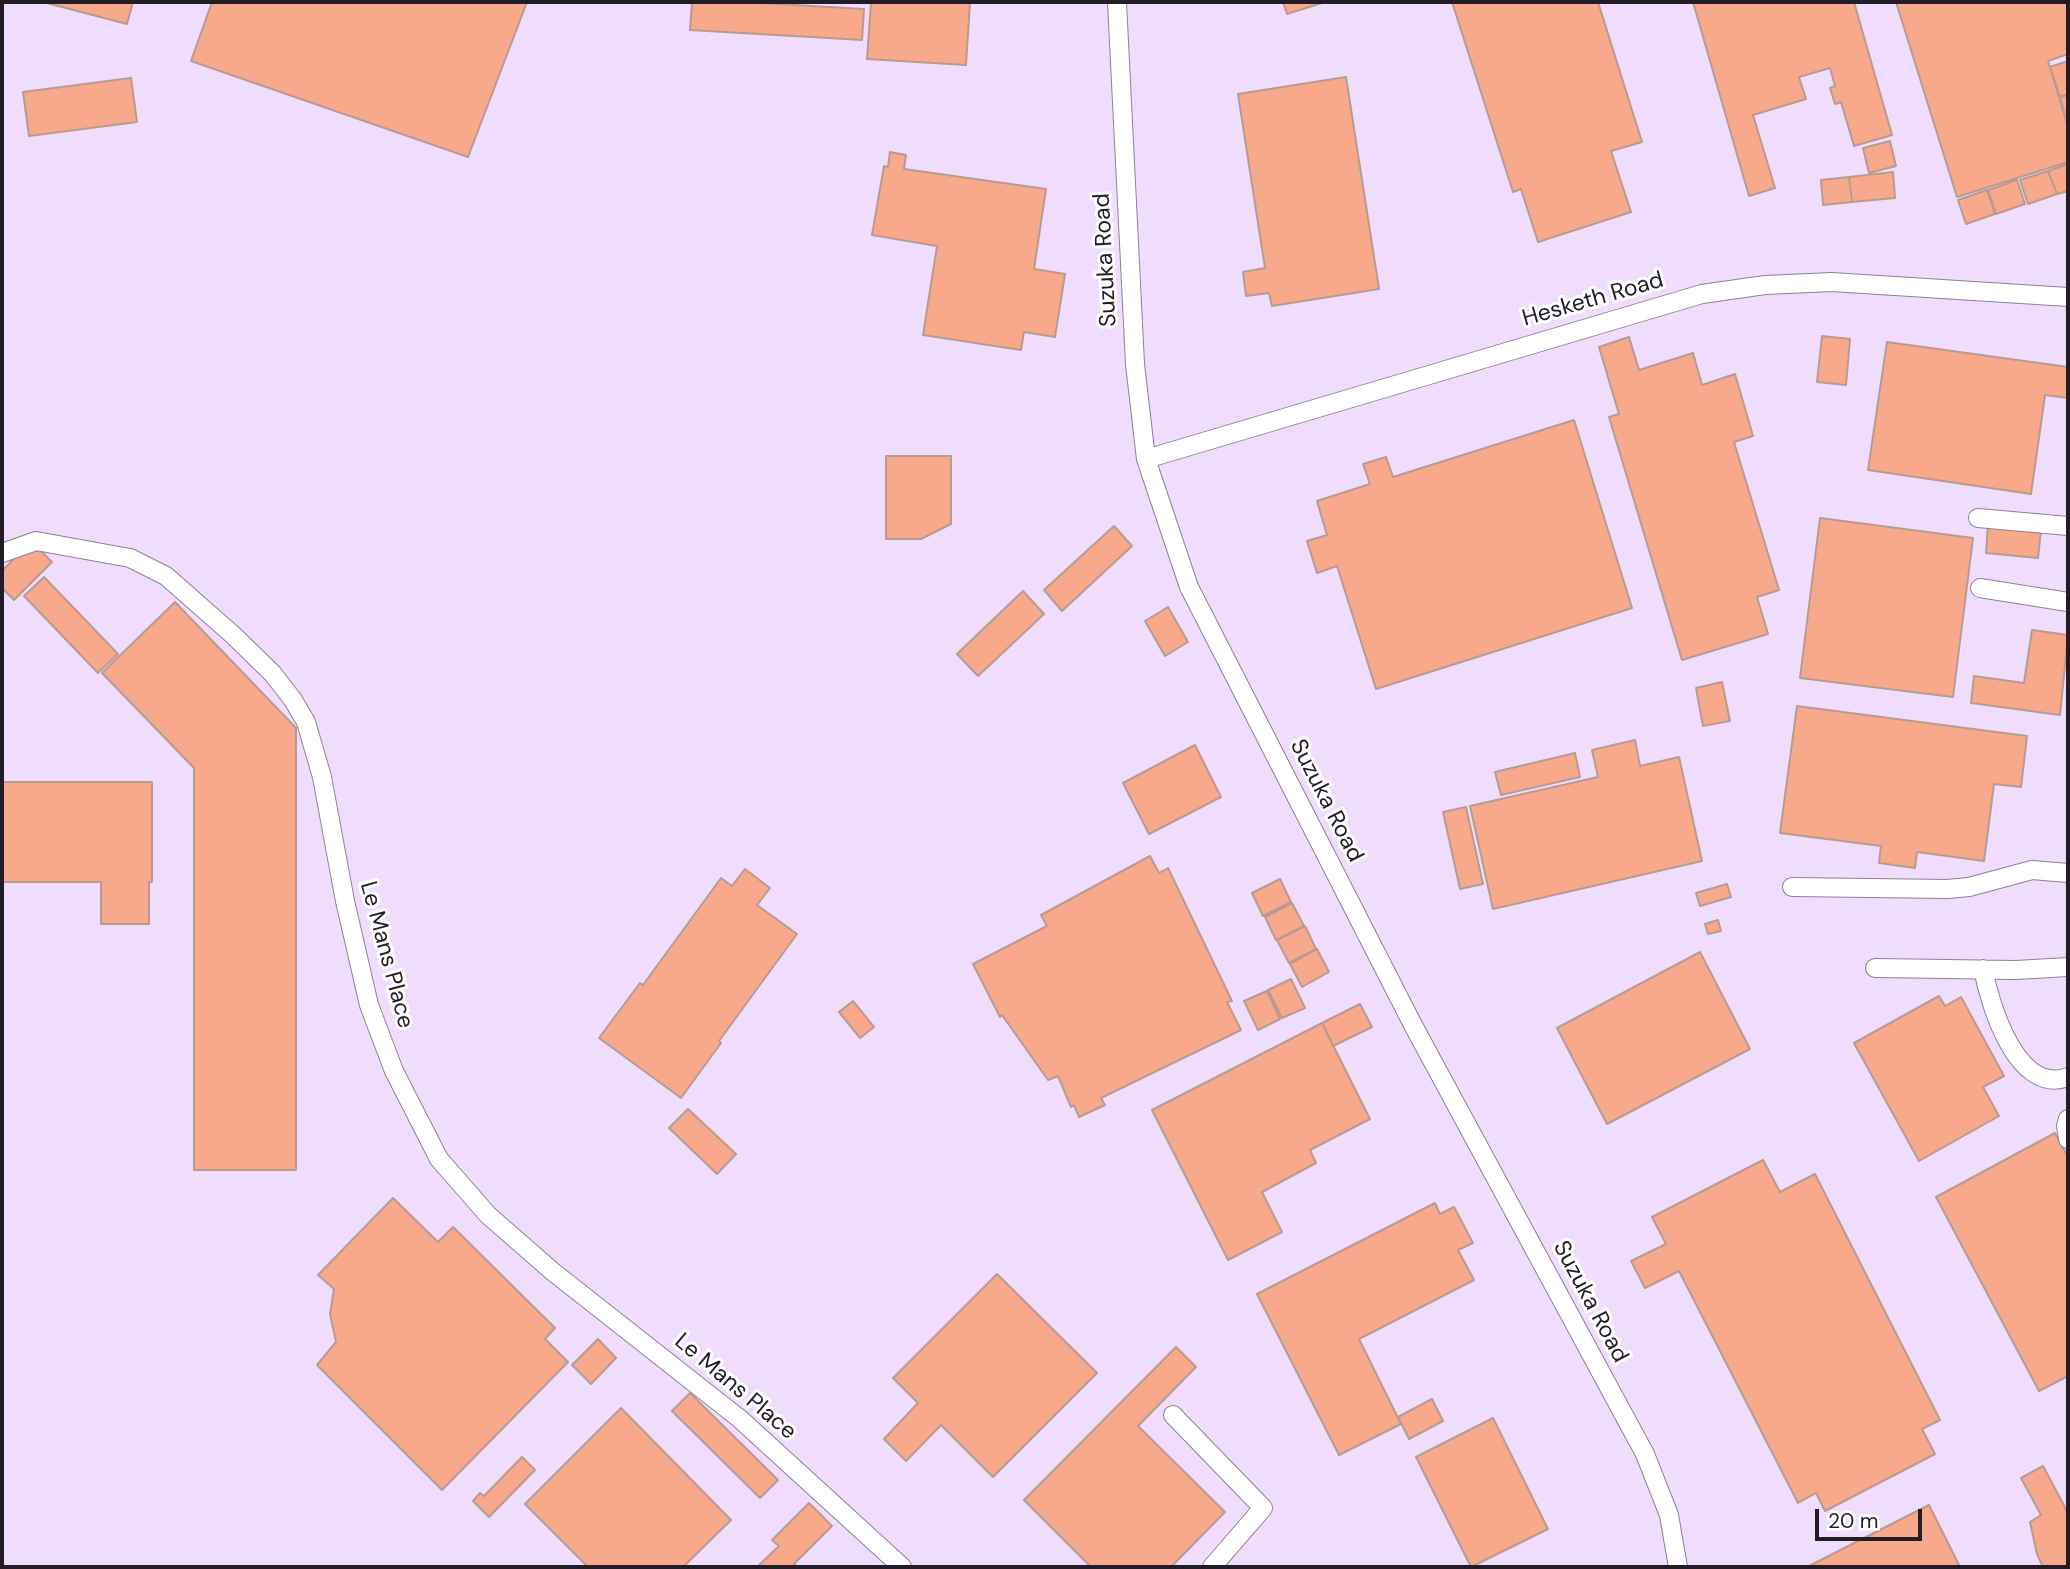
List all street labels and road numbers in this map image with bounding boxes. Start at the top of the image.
street label: Suzuka Road [1089,192,1123,328]
street label: Hesketh Road [1519,267,1667,333]
street label: Suzuka Road [1283,735,1369,867]
street label: Le Mans Place [353,879,419,1031]
street label: Suzuka Road [1546,1236,1634,1368]
street label: Le Mans Place [668,1328,802,1446]

